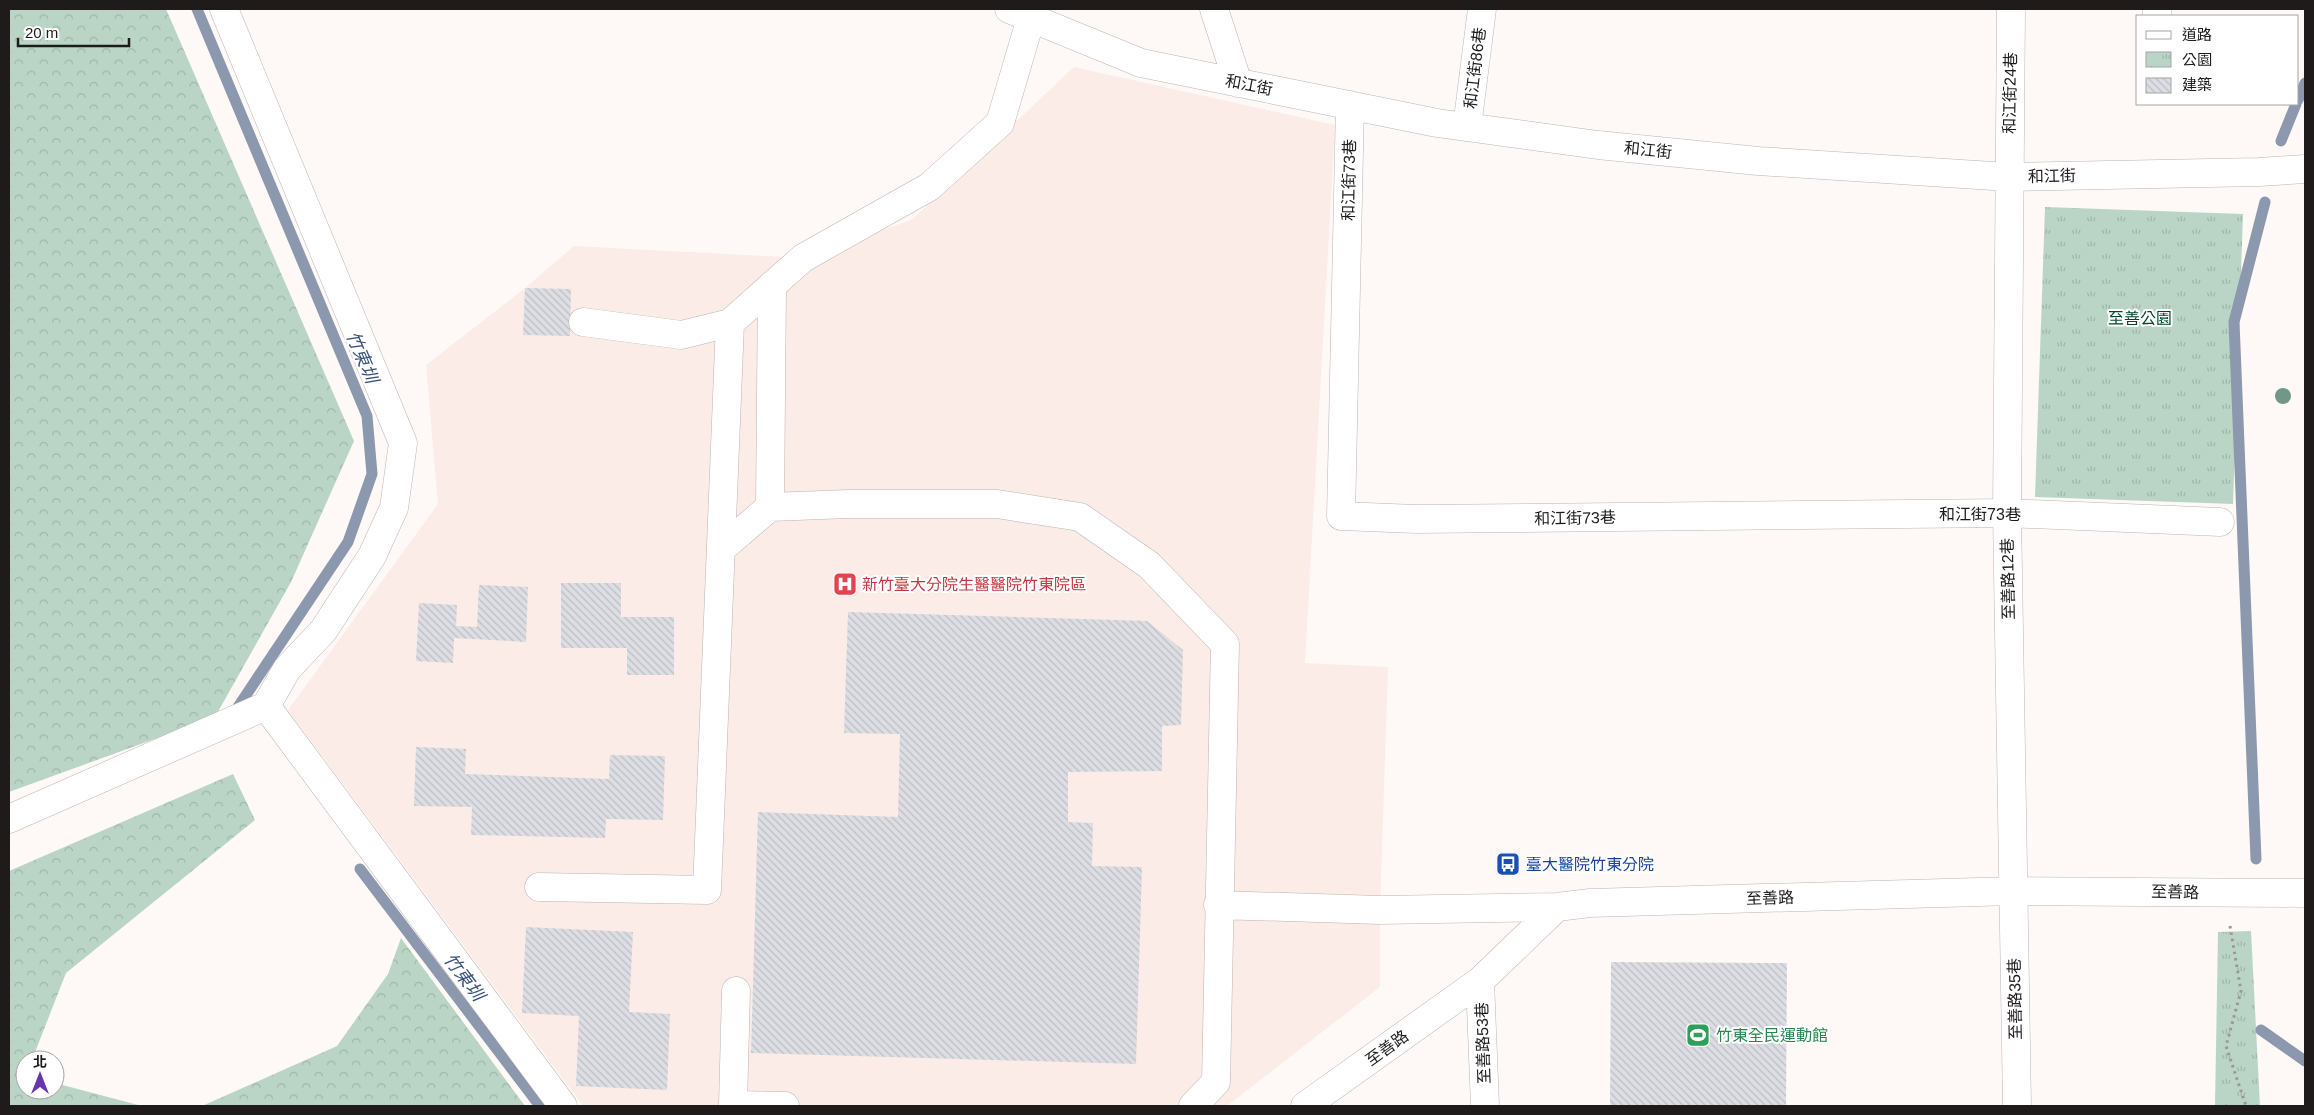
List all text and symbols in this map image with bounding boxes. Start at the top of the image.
scale bar [18,15,129,47]
legend [2136,15,2299,105]
text: 20 m [25,24,58,41]
street label: 和江街86巷 [1462,26,1488,110]
text: 道路 [2182,26,2212,43]
text: 公園 [2182,51,2212,68]
street label: 和江街24巷 [2001,52,2019,134]
street label: 和江街 [1224,72,1274,98]
text: 建築 [2182,76,2212,93]
street label: 和江街73巷 [1340,139,1358,221]
street label: 和江街 [1623,139,1673,161]
street label: 和江街 [2028,167,2076,185]
park label: 至善公園 [2108,310,2172,327]
water label: 竹東圳 [342,328,383,389]
street label: 和江街73巷 [1939,506,2021,523]
street label: 和江街73巷 [1534,509,1616,527]
street label: 至善路12巷 [1999,538,2017,620]
hospital icon: 新竹臺大分院生醫醫院竹東院區 [832,571,858,597]
place label: 新竹臺大分院生醫醫院竹東院區 [862,576,1086,593]
bus stop icon: 臺大醫院竹東分院 [1495,851,1521,877]
place label: 臺大醫院竹東分院 [1526,856,1654,873]
street label: 至善路 [2151,883,2199,901]
street label: 至善路 [1746,889,1794,907]
water label: 竹東圳 [440,949,490,1007]
street label: 至善路35巷 [2006,958,2024,1040]
street label: 至善路53巷 [1473,1002,1493,1084]
sports icon: 竹東全民運動館 [1685,1022,1711,1048]
street label: 至善路 [1363,1027,1411,1069]
place label: 竹東全民運動館 [1716,1027,1828,1044]
north arrow [15,1050,65,1100]
text: 北 [33,1054,47,1070]

